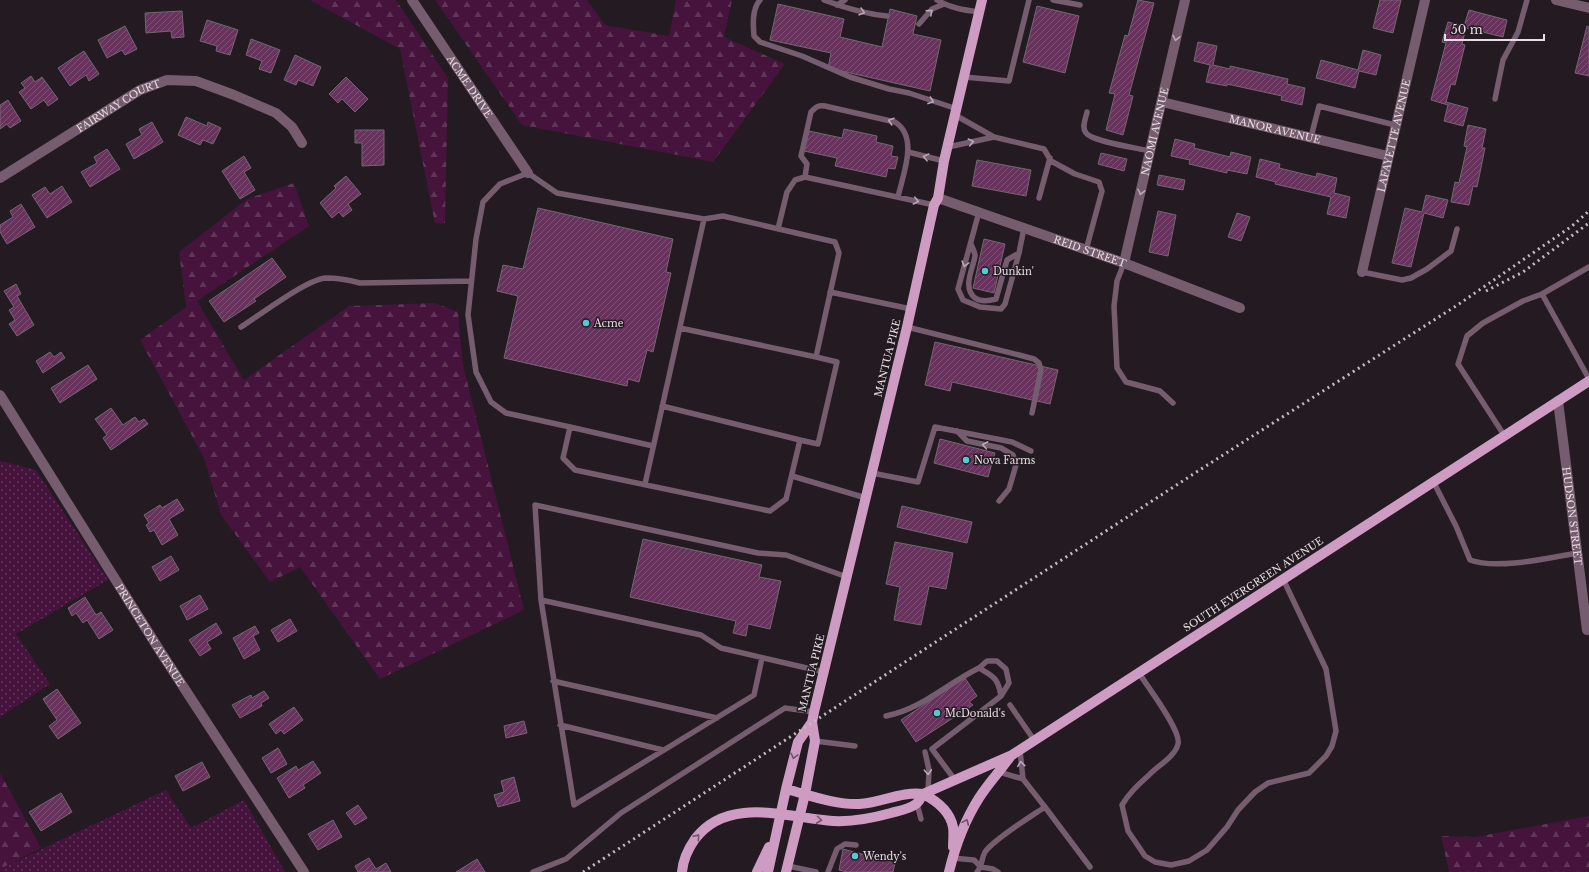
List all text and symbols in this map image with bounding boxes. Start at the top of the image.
one-way arrow [858,7,865,16]
one-way arrow [925,10,933,17]
scale bar [1445,16,1544,42]
text: 50 m [1451,22,1483,37]
one-way arrow [1173,35,1181,41]
street label: ACME DRIVE [443,52,495,120]
street label: FAIRWAY COURT [74,77,162,135]
street label: LAFAYETTE AVENUE [1375,78,1413,193]
street label: NAOMI AVENUE [1138,86,1172,177]
one-way arrow [928,96,935,104]
street label: MANOR AVENUE [1228,112,1322,147]
one-way arrow [887,118,894,126]
one-way arrow [968,138,974,147]
one-way arrow [923,153,929,161]
one-way arrow [1137,189,1145,195]
one-way arrow [912,196,919,204]
street label: REID STREET [1052,233,1128,270]
one-way arrow [961,260,970,267]
place label: Dunkin' [993,265,1034,278]
marker: Dunkin' [980,266,990,276]
place label: Acme [593,317,624,330]
marker: Acme [581,318,591,328]
street label: MANTUA PIKE [871,318,903,399]
one-way arrow [981,441,988,450]
place label: Nova Farms [974,454,1036,467]
marker: Nova Farms [961,455,971,465]
street label: HUDSON STREET [1559,466,1585,566]
street label: SOUTH EVERGREEN AVENUE [1181,534,1326,635]
street label: PRINCETON AVENUE [113,581,187,689]
street label: MANTUA PIKE [795,633,827,714]
place label: McDonald's [945,707,1006,720]
marker: McDonald's [932,708,942,718]
one-way arrow [790,752,799,759]
one-way arrow [1017,761,1026,767]
one-way arrow [924,769,933,775]
one-way arrow [816,815,822,824]
one-way arrow [962,819,970,826]
one-way arrow [693,834,700,842]
place label: Wendy's [862,850,907,863]
marker: Wendy's [850,851,860,861]

